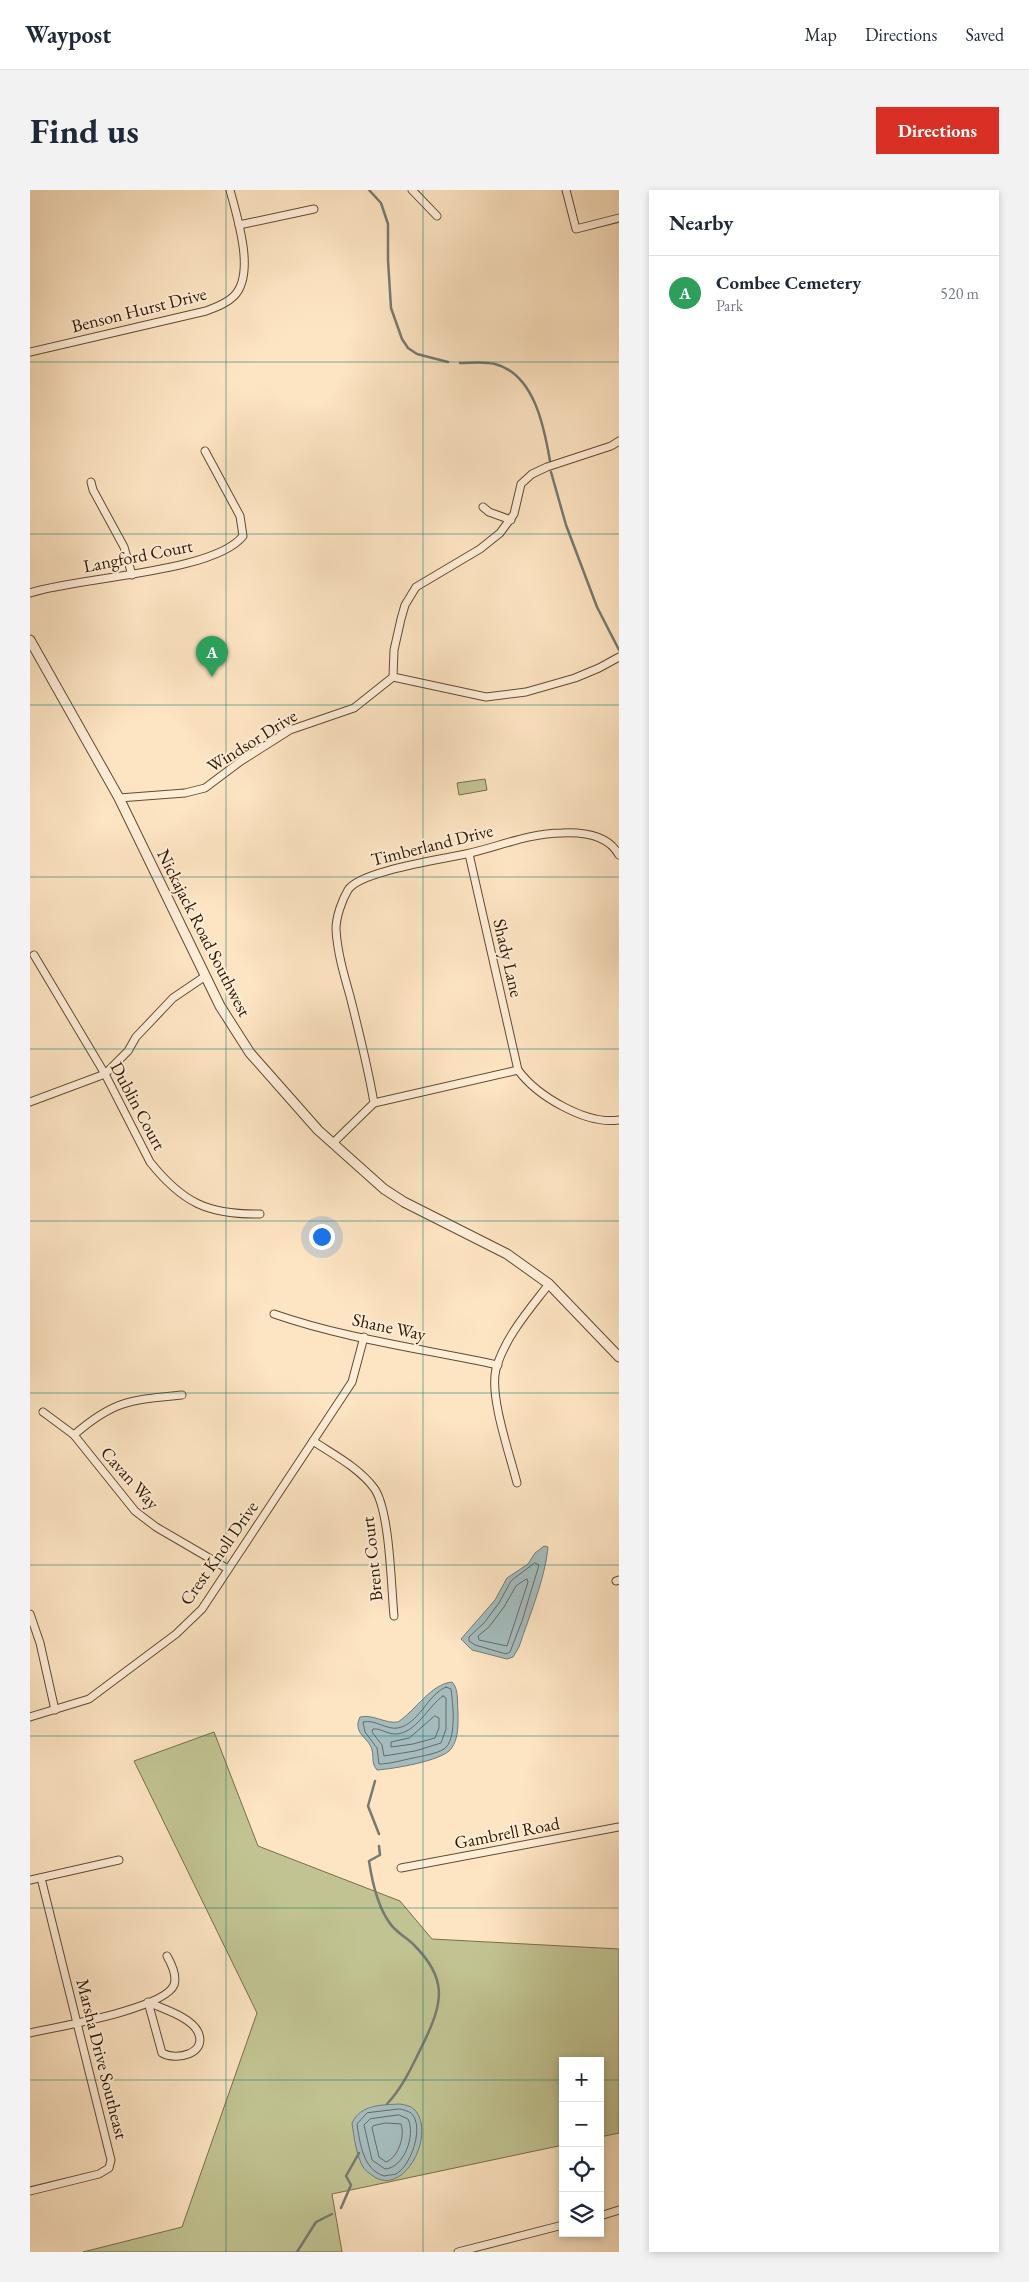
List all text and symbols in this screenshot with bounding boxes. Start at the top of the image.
text: Waypost [25,19,111,50]
text: Map [805,23,837,46]
text: Directions [865,23,937,46]
text: Saved [965,23,1004,46]
button: Directions [876,107,999,154]
text: Find us [30,108,139,153]
text: Nearby [669,209,733,236]
text: Combee Cemetery [716,270,861,295]
street label: Benson Hurst Drive [69,282,209,337]
text: A [679,283,691,304]
text: 520 m [940,283,979,304]
text: Park [716,295,743,316]
street label: Langford Court [81,534,195,577]
pin: A [196,636,228,677]
street label: Windsor Drive [202,704,301,777]
street label: Timberland Drive [368,818,495,871]
street label: Nickajack Road Southwest [152,845,257,1021]
street label: Shady Lane [488,917,529,999]
street label: Dublin Court [106,1058,171,1154]
your location [309,1224,335,1250]
street label: Shane Way [350,1308,428,1346]
street label: Cavan Way [96,1441,165,1514]
street label: Crest Knoll Drive [174,1496,263,1609]
street label: Brent Court [356,1515,387,1603]
street label: Gambrell Road [452,1811,562,1854]
street label: Marsha Drive Southeast [71,1976,134,2142]
map controls [559,2057,604,2237]
button: + [559,2057,604,2102]
button: − [559,2102,604,2147]
button: locate [559,2147,604,2192]
button: layers [559,2192,604,2237]

